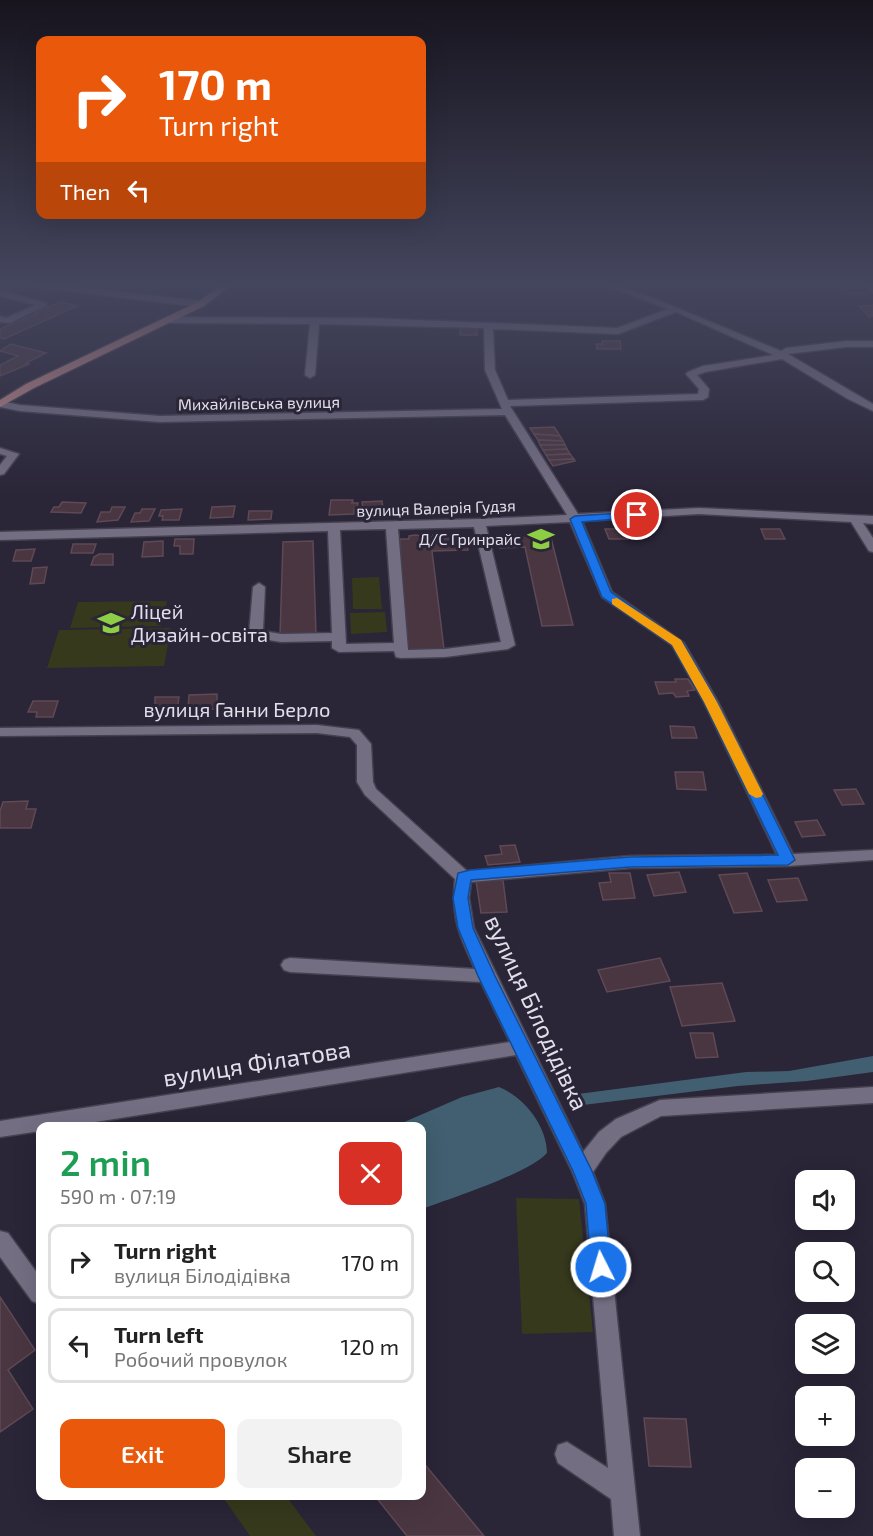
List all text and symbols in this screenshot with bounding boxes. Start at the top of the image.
text: 170 m [159,58,272,108]
icon: right [60,60,138,138]
text: Turn right [159,109,279,141]
icon: left [122,174,155,207]
text: Then [60,178,110,204]
street label: Михайлівська вулиця [178,392,340,414]
pin [611,489,662,540]
street label: вулиця Валерія Гудзя [356,495,516,521]
icon: arrive [620,498,653,531]
school or university icon: Д/С Гринрайс [526,524,556,554]
place label: Д/С Гринрайс [419,529,521,548]
place label: Ліцей Дизайн-освіта [131,599,268,646]
school or university icon: Ліцей Дизайн-освіта [96,608,126,638]
street label: вулиця Ганни Берло [144,697,330,722]
street label: вулиця Білодідівка [478,910,595,1115]
street label: вулиця Філатова [161,1033,353,1093]
text: 2 min [60,1140,151,1183]
button: close [339,1142,402,1205]
map controls [795,1170,855,1518]
button: sound [795,1170,855,1230]
text: 590 m · 07:19 [60,1184,176,1208]
position arrow [569,1235,633,1299]
text: Turn right [114,1237,216,1263]
button: search [795,1242,855,1302]
icon: right [63,1245,96,1278]
text: 170 m [342,1249,399,1275]
text: вулиця Білодідівка [114,1263,291,1287]
button: layers [795,1314,855,1374]
text: Turn left [114,1321,203,1347]
icon: left [63,1329,96,1362]
text: 120 m [340,1333,399,1359]
text: Робочий провулок [114,1347,287,1371]
button: + [795,1386,855,1446]
button: Exit [60,1419,225,1488]
button: Share [237,1419,402,1488]
button: − [795,1458,855,1518]

